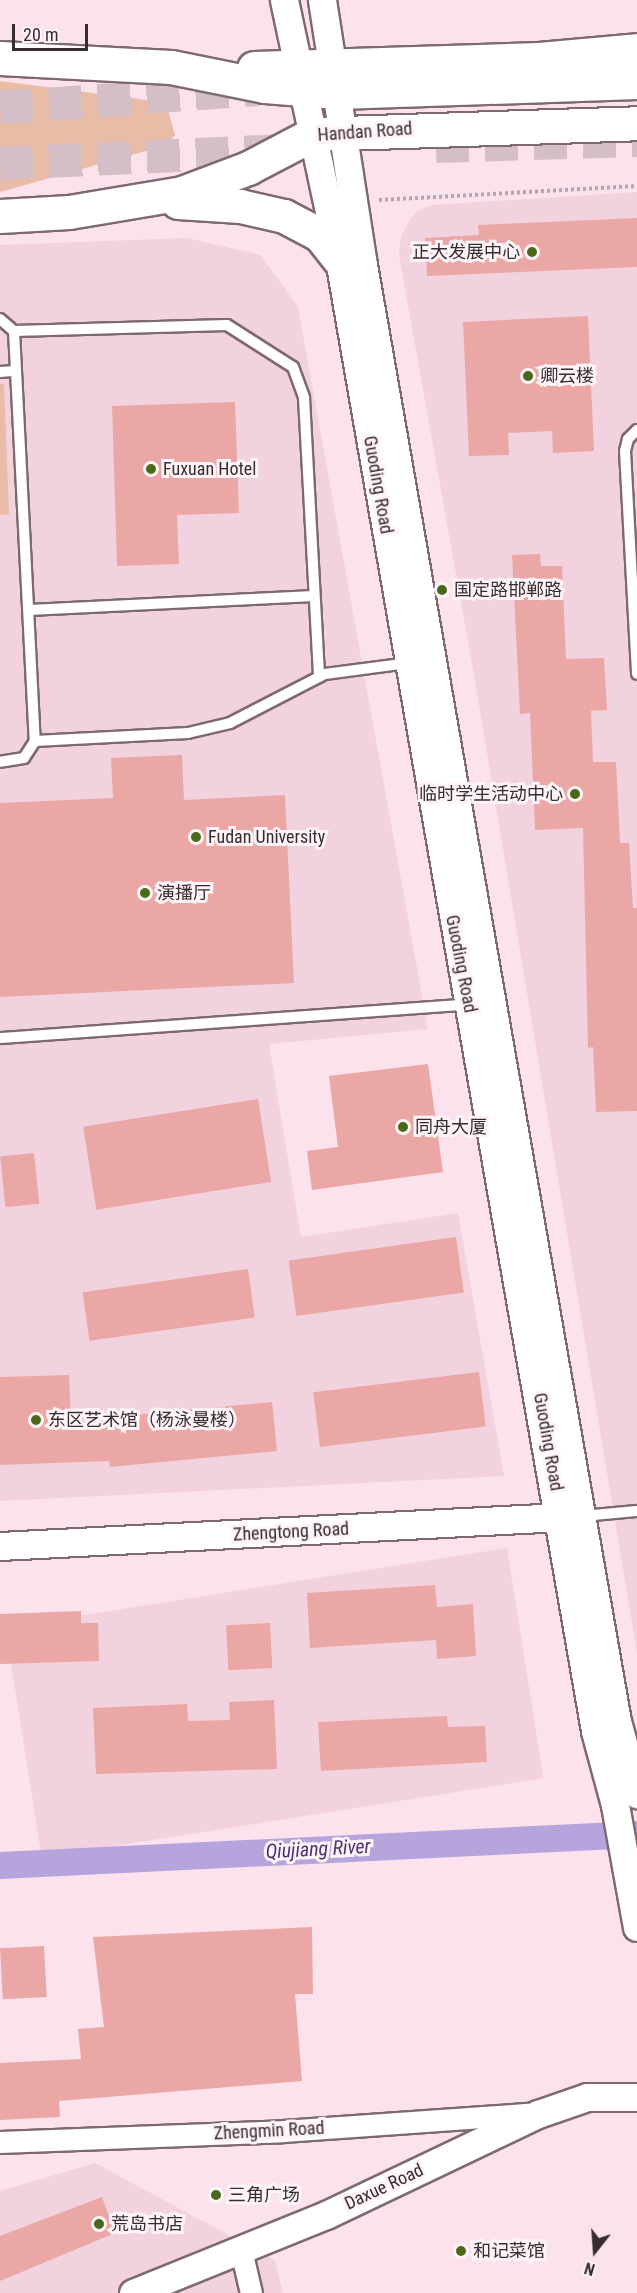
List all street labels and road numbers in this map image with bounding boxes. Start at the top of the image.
street label: Handan Road [317,118,413,146]
street label: Guoding Road [359,434,397,536]
street label: Guoding Road [441,913,481,1015]
street label: Guoding Road [529,1391,567,1493]
street label: Zhengtong Road [232,1518,350,1546]
street label: Zhengmin Road [213,2117,325,2145]
street label: Daxue Road [341,2159,427,2215]

